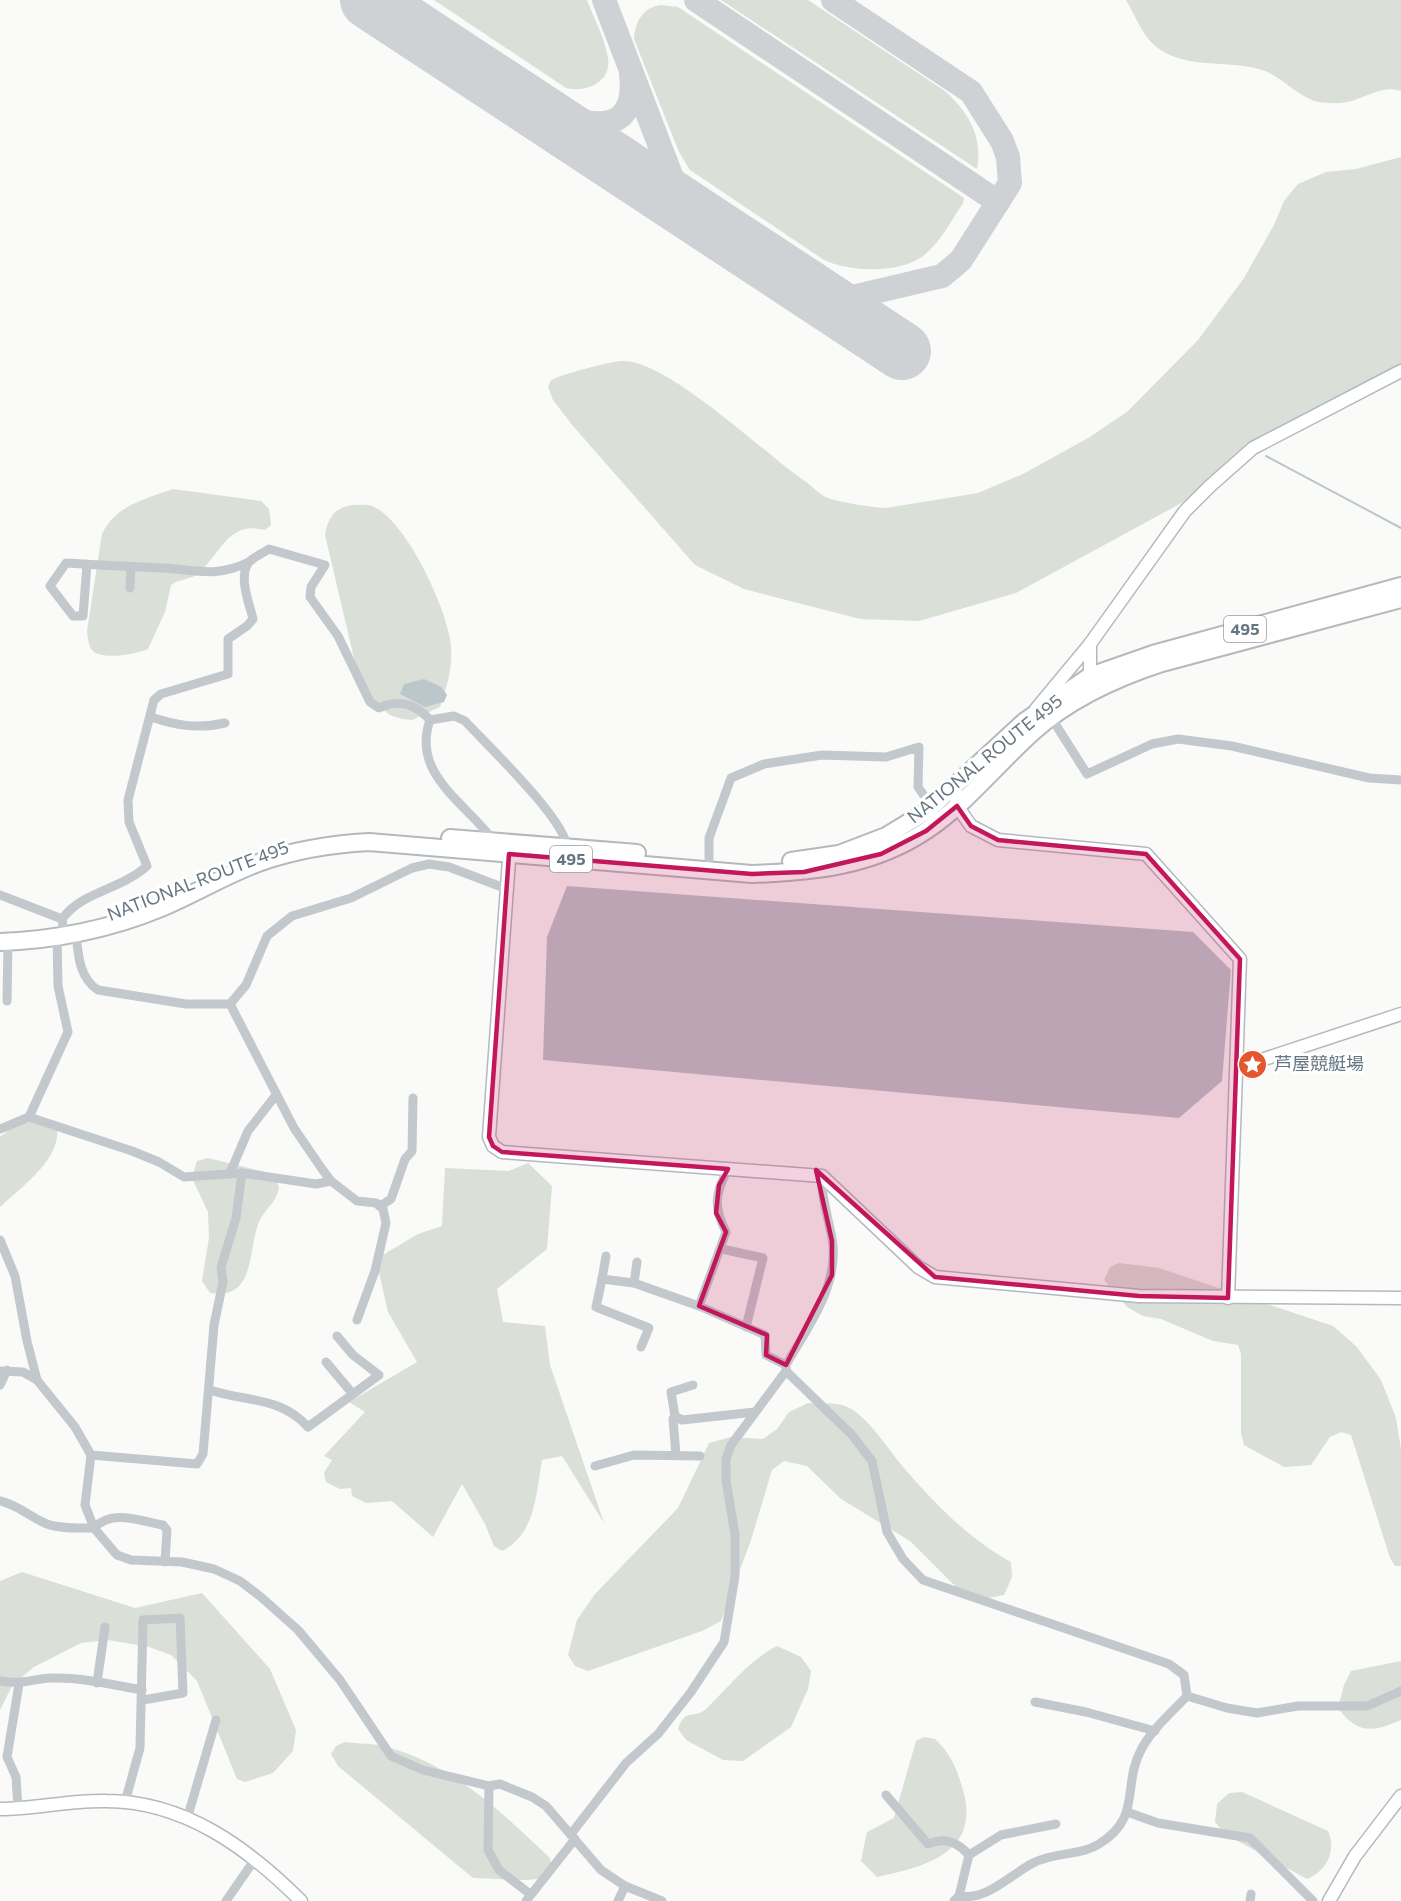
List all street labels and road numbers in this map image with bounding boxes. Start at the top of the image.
road number: 495 [1224,616,1266,642]
street label: NATIONAL ROUTE 495 [903,689,1066,827]
street label: NATIONAL ROUTE 495 [104,835,292,925]
road number: 495 [550,846,592,872]

